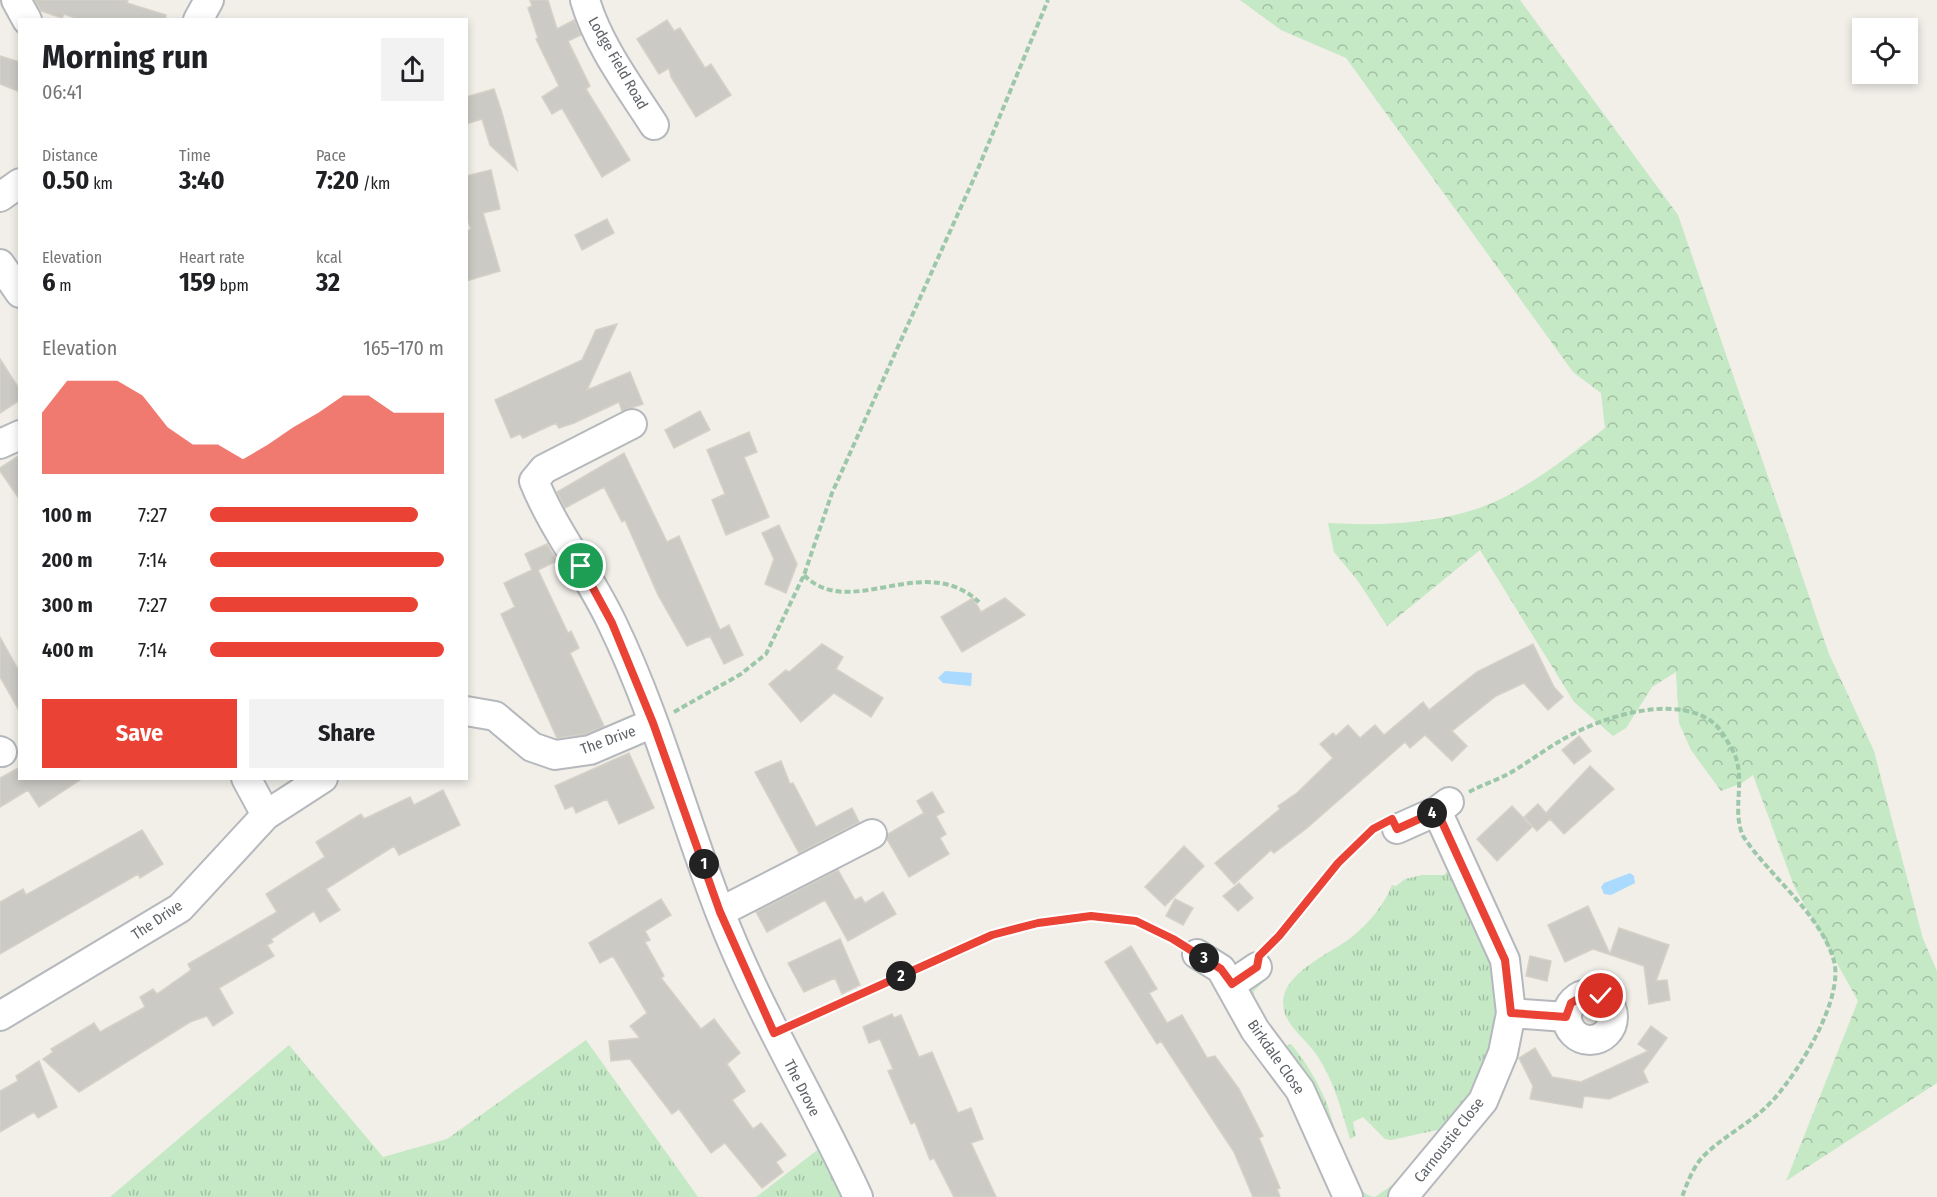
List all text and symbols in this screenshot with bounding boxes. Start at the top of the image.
street label: Lodge Field Road [584,14,652,112]
map controls [1852,18,1918,84]
button: locate [1852,18,1918,84]
text: Morning run [42,37,208,77]
button: share [381,38,444,101]
text: 06:41 [42,80,83,104]
text: Distance [42,146,98,165]
text: Time [179,146,211,165]
text: Pace [316,146,346,165]
text: 0.50 [42,165,89,196]
text: 3:40 [179,165,225,196]
text: 7:20 [316,165,359,196]
text: km [89,174,113,193]
text: /km [359,174,390,193]
text: Elevation [42,248,102,267]
text: Heart rate [179,248,245,267]
text: kcal [316,248,342,267]
text: 6 [42,267,56,298]
text: 159 [179,267,216,298]
text: 32 [316,267,340,298]
text: m [56,276,72,295]
text: bpm [216,276,249,295]
text: Elevation [42,336,117,360]
text: 165–170 m [363,336,444,360]
text: 100 m [42,503,92,527]
text: 7:27 [138,503,167,527]
pin [555,540,606,591]
text: 200 m [42,548,93,572]
text: 7:14 [138,548,167,572]
icon: arrive [564,549,597,582]
text: 300 m [42,593,93,617]
text: 7:27 [138,593,167,617]
text: 400 m [42,638,94,662]
text: 7:14 [138,638,167,662]
button: Save [42,699,237,768]
button: Share [249,699,444,768]
street label: The Drive [578,722,638,758]
pin: 4 [1417,798,1447,828]
text: 4 [1428,803,1436,822]
pin: 1 [689,849,719,879]
text: 1 [701,854,707,873]
street label: The Drive [128,896,186,944]
pin: 3 [1189,943,1219,973]
text: 3 [1200,948,1208,967]
pin: 2 [886,961,916,991]
text: 2 [897,966,905,985]
pin [1575,970,1626,1021]
icon: check [1584,979,1617,1012]
street label: Birkdale Close [1244,1016,1308,1098]
street label: The Drove [780,1057,824,1119]
street label: Carnoustie Close [1410,1094,1488,1186]

